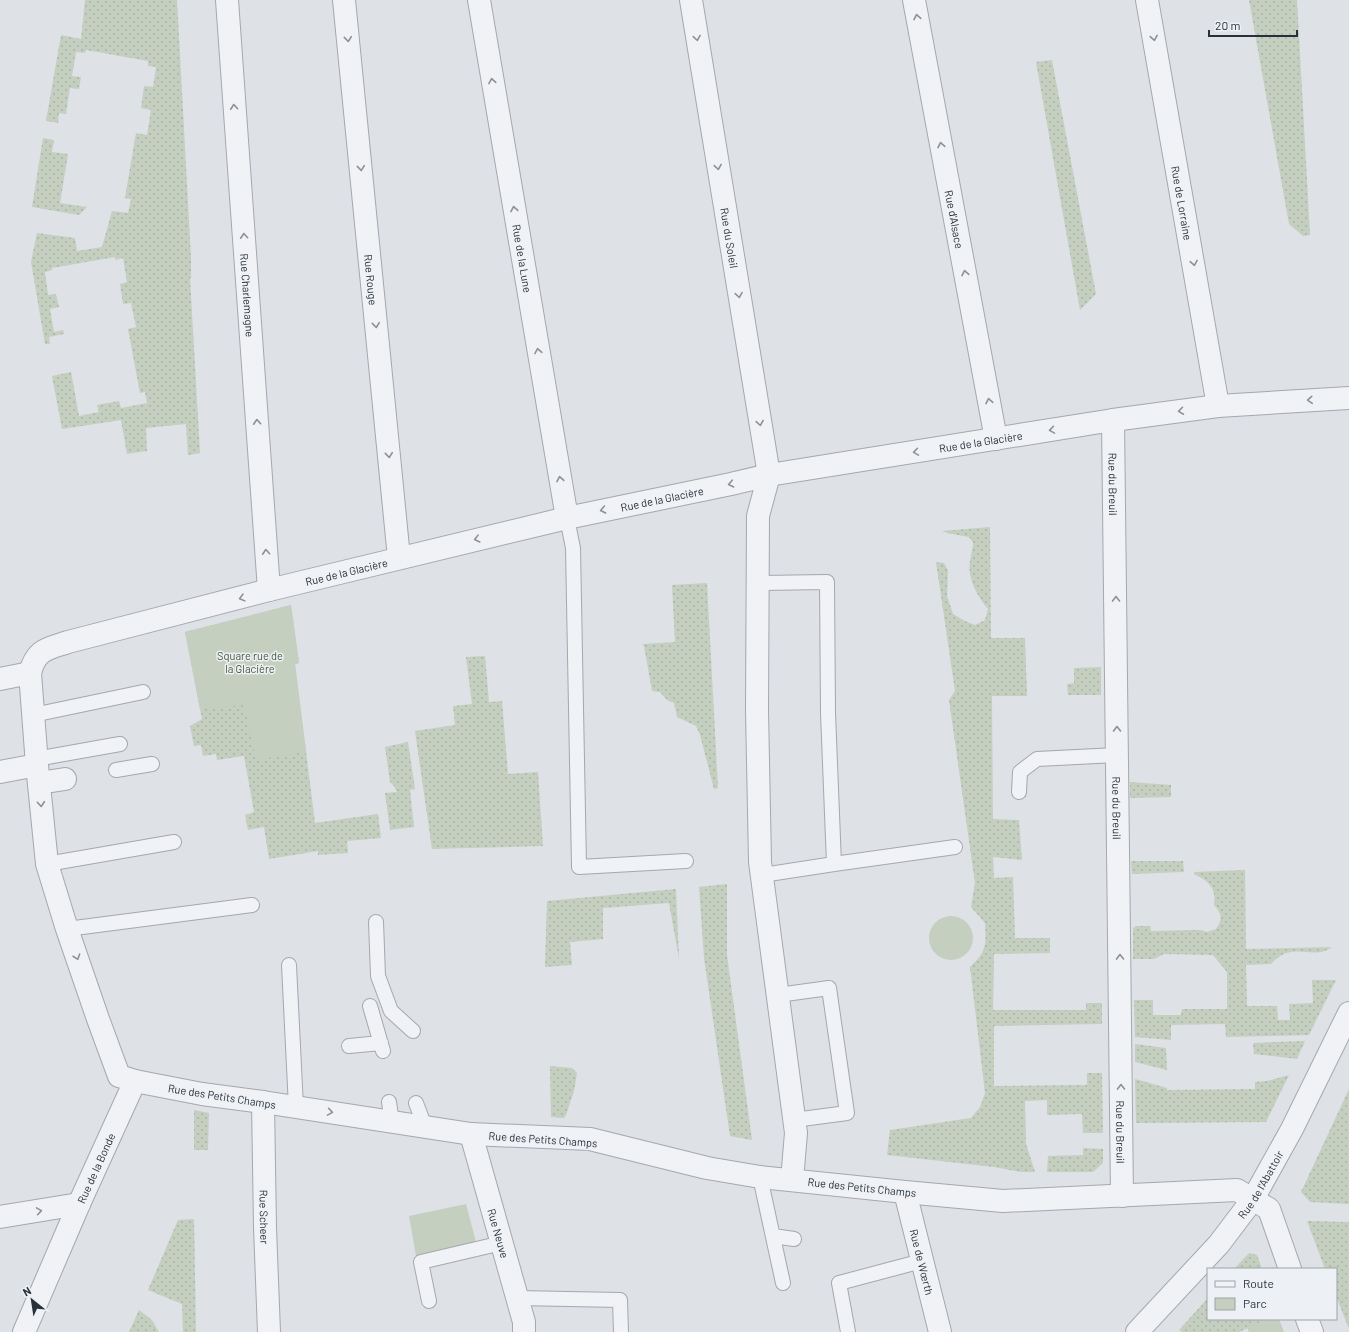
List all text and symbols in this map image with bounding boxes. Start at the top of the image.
scale bar [1209,12,1297,38]
one-way arrow [913,14,922,20]
text: 20 m [1215,18,1241,32]
one-way arrow [692,35,701,42]
one-way arrow [1149,35,1158,42]
one-way arrow [343,36,352,42]
one-way arrow [488,78,497,84]
one-way arrow [230,104,239,110]
one-way arrow [937,142,946,148]
one-way arrow [713,164,722,170]
one-way arrow [356,165,365,171]
street label: Rue de Lorraine [1170,165,1195,241]
street label: Rue d'Alsace [943,189,967,250]
one-way arrow [510,206,519,212]
street label: Rue du Soleil [719,207,741,269]
street label: Rue de la Lune [511,223,535,294]
one-way arrow [239,233,248,239]
street label: Rue Charlemagne [239,253,257,338]
street label: Rue Rouge [363,254,381,306]
one-way arrow [1189,260,1198,266]
one-way arrow [961,270,970,276]
one-way arrow [734,292,743,298]
one-way arrow [372,322,381,328]
one-way arrow [534,348,542,354]
one-way arrow [1307,396,1313,405]
one-way arrow [985,398,993,404]
one-way arrow [1178,406,1184,415]
one-way arrow [252,419,261,425]
one-way arrow [755,420,764,426]
one-way arrow [1049,425,1055,434]
street label: Rue de la Glacière [938,428,1023,454]
one-way arrow [913,447,919,456]
one-way arrow [384,452,393,458]
street label: Rue du Breuil [1107,453,1121,515]
one-way arrow [556,476,564,482]
one-way arrow [727,480,734,488]
street label: Rue de la Glacière [619,483,705,513]
one-way arrow [600,506,606,514]
one-way arrow [473,535,480,543]
one-way arrow [262,549,271,555]
street label: Rue de la Glacière [304,555,389,588]
one-way arrow [238,593,245,602]
one-way arrow [1112,596,1120,602]
park label: Square rue de la Glacière [217,649,283,675]
one-way arrow [1113,726,1121,732]
street label: Rue du Breuil [1111,776,1124,839]
one-way arrow [36,801,45,807]
one-way arrow [72,953,81,960]
one-way arrow [1115,954,1124,960]
street label: Rue des Petits Champs [167,1081,277,1111]
one-way arrow [1117,1084,1125,1090]
street label: Rue du Breuil [1114,1100,1128,1163]
one-way arrow [327,1107,333,1116]
street label: Rue des Petits Champs [488,1129,598,1149]
street label: Rue de la Bonde [74,1131,117,1205]
street label: Rue de l'Abattoir [1234,1148,1285,1221]
street label: Rue des Petits Champs [807,1175,917,1199]
street label: Rue Scheer [258,1190,272,1244]
one-way arrow [35,1207,42,1216]
street label: Rue Neuve [486,1207,512,1259]
street label: Rue de Wœrth [908,1228,937,1296]
legend [1207,1268,1337,1320]
text: Route [1243,1276,1274,1290]
north arrow [12,1280,52,1320]
text: N [20,1283,33,1298]
text: Parc [1243,1296,1267,1310]

